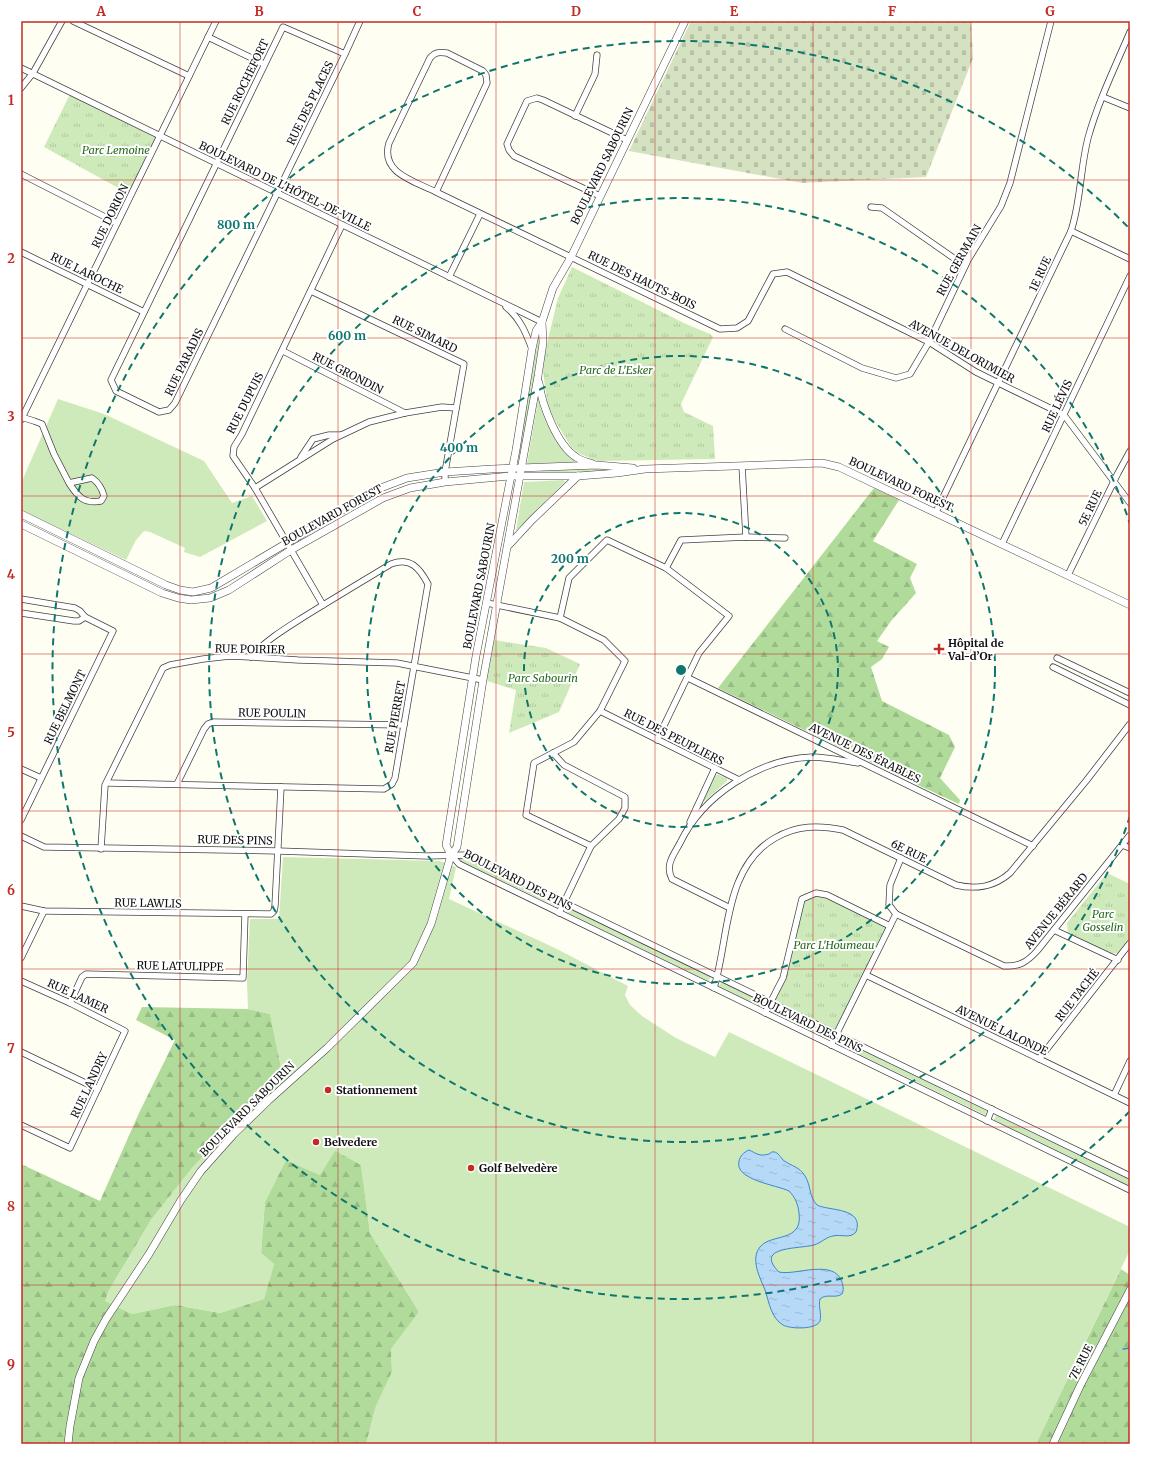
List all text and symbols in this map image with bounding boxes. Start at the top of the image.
text: A [95,3,106,20]
text: B [254,3,264,20]
text: C [413,3,422,20]
text: D [571,3,581,20]
text: E [730,3,739,20]
text: F [888,3,896,20]
text: G [1045,3,1055,20]
street label: RUE ROCHEFORT [218,37,272,127]
street label: RUE DES PLACES [284,58,337,147]
text: 1 [8,92,14,109]
street label: BOULEVARD SABOURIN [568,105,637,227]
street label: BOULEVARD DE L'HÔTEL-DE-VILLE [197,138,373,234]
park label: Parc Lemoine [82,143,150,157]
street label: RUE DORION [89,181,132,250]
text: 800 m [217,217,255,232]
street label: RUE GERMAIN [934,221,985,298]
street label: RUE DES HAUTS-BOIS [586,248,699,313]
street label: RUE LAROCHE [49,249,125,297]
text: 2 [7,250,15,267]
street label: 1E RUE [1026,254,1054,294]
street label: RUE SIMARD [390,312,460,356]
street label: AVENUE DELORIMIER [906,316,1018,386]
street label: RUE PARADIS [162,326,207,398]
text: 600 m [328,328,366,343]
street label: RUE GRONDIN [310,349,386,397]
park label: Parc de L'Esker [579,363,653,377]
street label: RUE DUPUIS [224,370,267,436]
street label: RUE LÉVIS [1039,377,1076,435]
text: 3 [7,408,15,425]
text: 400 m [440,440,478,455]
street label: BOULEVARD FOREST [847,454,956,514]
street label: BOULEVARD FOREST [279,481,385,549]
street label: 5E RUE [1075,488,1105,528]
street label: BOULEVARD SABOURIN [460,521,498,650]
text: 200 m [551,551,589,566]
text: 4 [7,566,16,583]
place label: Hôpital de Val-d’Or [947,636,1004,663]
street label: RUE POIRIER [215,641,286,657]
marker: Hôpital de Val-d’Or [933,643,945,655]
centre of rings [674,663,688,677]
street label: RUE BELMONT [41,667,89,747]
park label: Parc Sabourin [508,671,578,685]
street label: RUE PIERRET [382,680,408,754]
street label: RUE POULIN [238,705,306,721]
street label: RUE DES PEUPLIERS [622,706,727,768]
street label: AVENUE DES ÉRABLES [806,719,923,786]
text: 5 [7,724,15,741]
street label: RUE DES PINS [197,832,273,848]
street label: 6E RUE [889,836,929,866]
street label: BOULEVARD DES PINS [461,846,575,914]
street label: AVENUE BÉRARD [1020,870,1091,953]
text: 6 [7,882,15,899]
street label: RUE LAWLIS [114,895,182,911]
park label: Parc Gosselin [1083,907,1124,934]
park label: Parc L'Houmeau [794,938,874,952]
street label: RUE LATULIPPE [136,958,224,974]
street label: RUE TACHÉ [1052,966,1102,1024]
street label: RUE LAMER [45,976,111,1016]
street label: BOULEVARD DES PINS [751,990,865,1056]
street label: AVENUE LALONDE [953,1001,1050,1058]
text: 7 [7,1040,15,1057]
street label: RUE LANDRY [68,1049,111,1120]
street label: BOULEVARD SABOURIN [197,1058,298,1159]
place label: Stationnement [336,1083,418,1097]
marker: Stationnement [323,1085,333,1095]
place label: Belvedere [324,1135,377,1149]
marker: Belvedere [311,1137,321,1147]
place label: Golf Belvedère [479,1161,558,1175]
marker: Golf Belvedère [466,1163,476,1173]
text: 8 [7,1198,15,1215]
street label: 7E RUE [1066,1342,1096,1382]
text: 9 [7,1356,15,1373]

